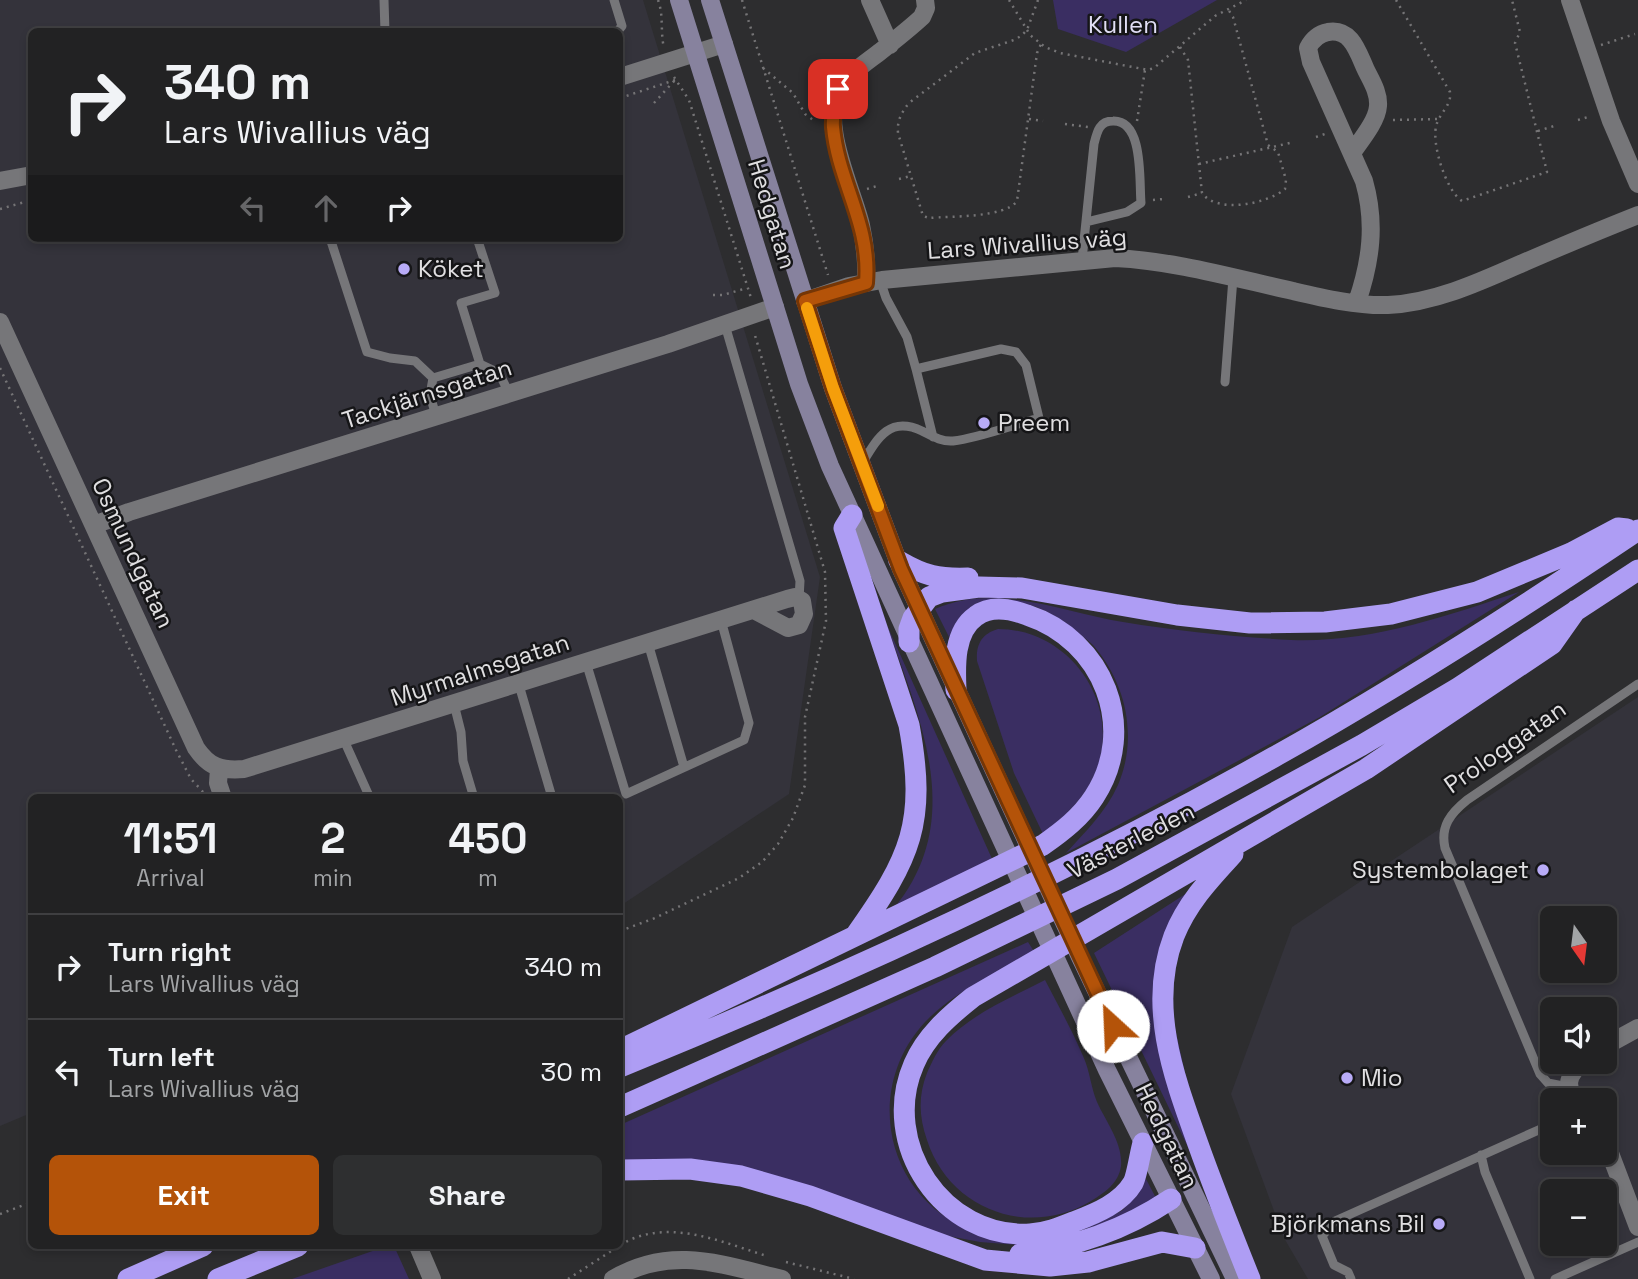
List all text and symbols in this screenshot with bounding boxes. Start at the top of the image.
park label: Kullen [1088,9,1158,40]
text: 340 m [164,51,311,113]
icon: right [49,56,140,147]
pin [808,59,868,119]
icon: arrive [819,70,857,108]
text: Lars Wivallius väg [164,112,431,152]
street label: Hedgatan [741,155,804,273]
icon: left [234,189,272,227]
icon: ahead [307,189,345,227]
icon: right [380,189,418,227]
street label: Lars Wivallius väg [926,221,1128,266]
place label: Köket [418,253,484,284]
marker: Köket [396,261,412,277]
street label: Tackjärnsgatan [338,351,516,436]
place label: Preem [998,407,1070,438]
marker: Preem [976,415,992,431]
street label: Osmundgatan [85,473,182,633]
street label: Myrmalmsgatan [387,626,573,713]
street label: Prologgatan [1438,693,1572,800]
street label: Västerleden [1062,795,1199,886]
text: 11:51 [124,812,218,865]
text: 2 [320,812,345,865]
text: 450 [448,812,527,865]
place label: Systembolaget [1352,854,1529,885]
marker: Systembolaget [1535,862,1551,878]
text: Arrival [136,863,205,893]
text: min [313,863,353,893]
text: m [478,863,498,893]
north arrow [1540,906,1617,984]
map controls [1540,906,1617,1256]
text: Turn right [108,935,232,969]
icon: right [49,948,87,986]
text: 340 m [524,950,602,984]
text: Lars Wivallius väg [108,969,300,999]
position arrow [1076,989,1150,1063]
button: sound [1540,997,1617,1074]
text: Turn left [108,1040,215,1074]
icon: left [49,1053,87,1091]
text: 30 m [541,1055,602,1089]
place label: Mio [1361,1062,1402,1093]
marker: Mio [1339,1070,1355,1086]
text: Lars Wivallius väg [108,1074,300,1104]
street label: Hedgatan [1129,1078,1206,1194]
button: + [1540,1088,1617,1165]
button: Exit [49,1155,319,1235]
button: Share [333,1155,602,1235]
button: − [1540,1179,1617,1256]
place label: Björkmans Bil [1271,1208,1425,1239]
marker: Björkmans Bil [1431,1216,1447,1232]

